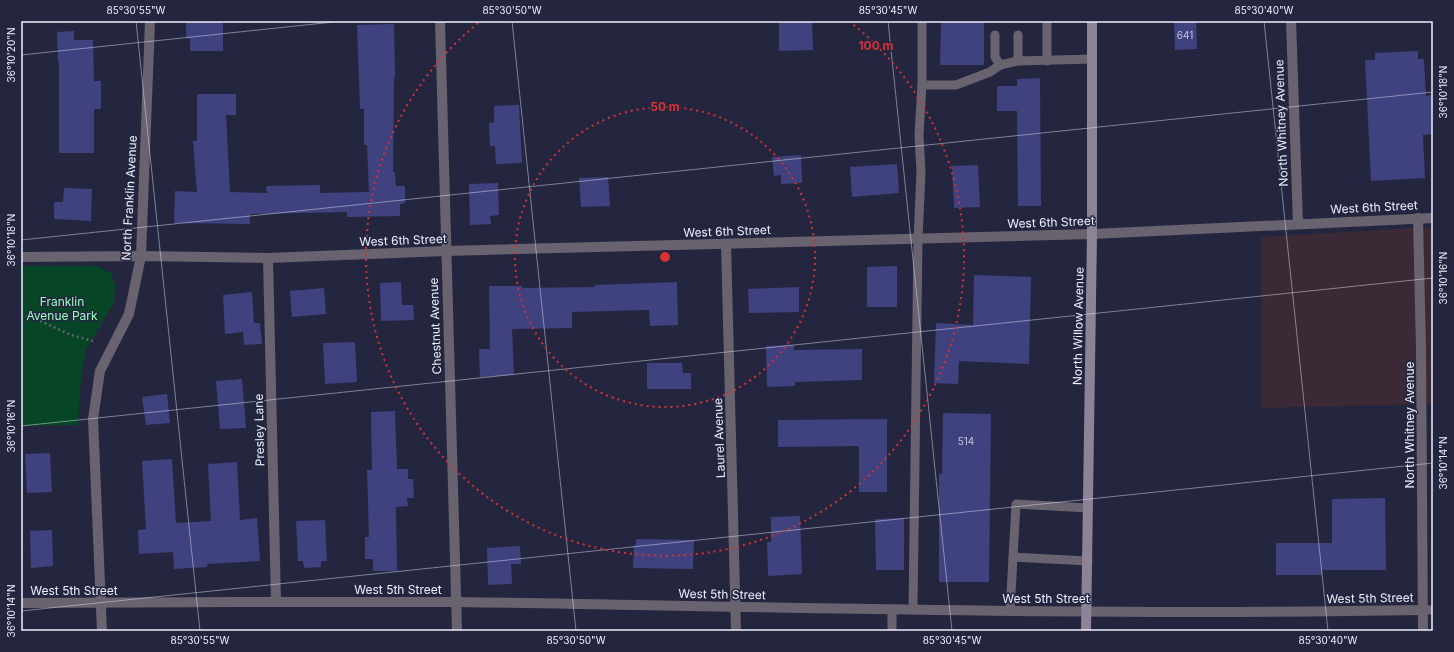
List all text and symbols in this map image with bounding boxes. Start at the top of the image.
text: 85°30'55"W [107,4,166,16]
text: 85°30'50"W [482,4,542,16]
text: 85°30'45"W [859,4,918,16]
text: 85°30'40"W [1235,4,1294,16]
text: 36°10'20"N [5,28,17,82]
house number: 641 [1177,29,1193,41]
text: 100 m [858,38,894,53]
street label: North Whitney Avenue [1271,59,1291,187]
text: 36°10'18"N [1437,66,1449,118]
text: 50 m [650,99,680,114]
street label: North Franklin Avenue [118,135,140,261]
street label: West 6th Street [1330,197,1418,217]
street label: West 6th Street [1007,213,1095,231]
text: 36°10'18"N [5,214,17,266]
street label: West 6th Street [683,222,771,240]
street label: West 6th Street [359,231,447,249]
centre of rings [658,250,672,264]
text: 36°10'16"N [1437,252,1449,304]
street label: North Willow Avenue [1069,267,1087,385]
street label: Chestnut Avenue [426,277,444,375]
park label: Franklin Avenue Park [26,294,98,323]
street label: North Whitney Avenue [1402,361,1417,489]
street label: Presley Lane [251,394,267,466]
street label: Laurel Avenue [710,398,728,478]
text: 36°10'16"N [5,400,17,452]
house number: 514 [958,435,974,447]
text: 36°10'14"N [1437,436,1449,490]
street label: West 5th Street [354,582,442,597]
street label: West 5th Street [30,583,118,598]
text: 36°10'14"N [5,584,17,638]
street label: West 5th Street [678,586,766,602]
street label: West 5th Street [1326,590,1414,606]
street label: West 5th Street [1002,591,1090,606]
text: 85°30'55"W [171,634,230,646]
text: 85°30'50"W [546,634,606,646]
text: 85°30'45"W [923,634,982,646]
text: 85°30'40"W [1299,634,1358,646]

